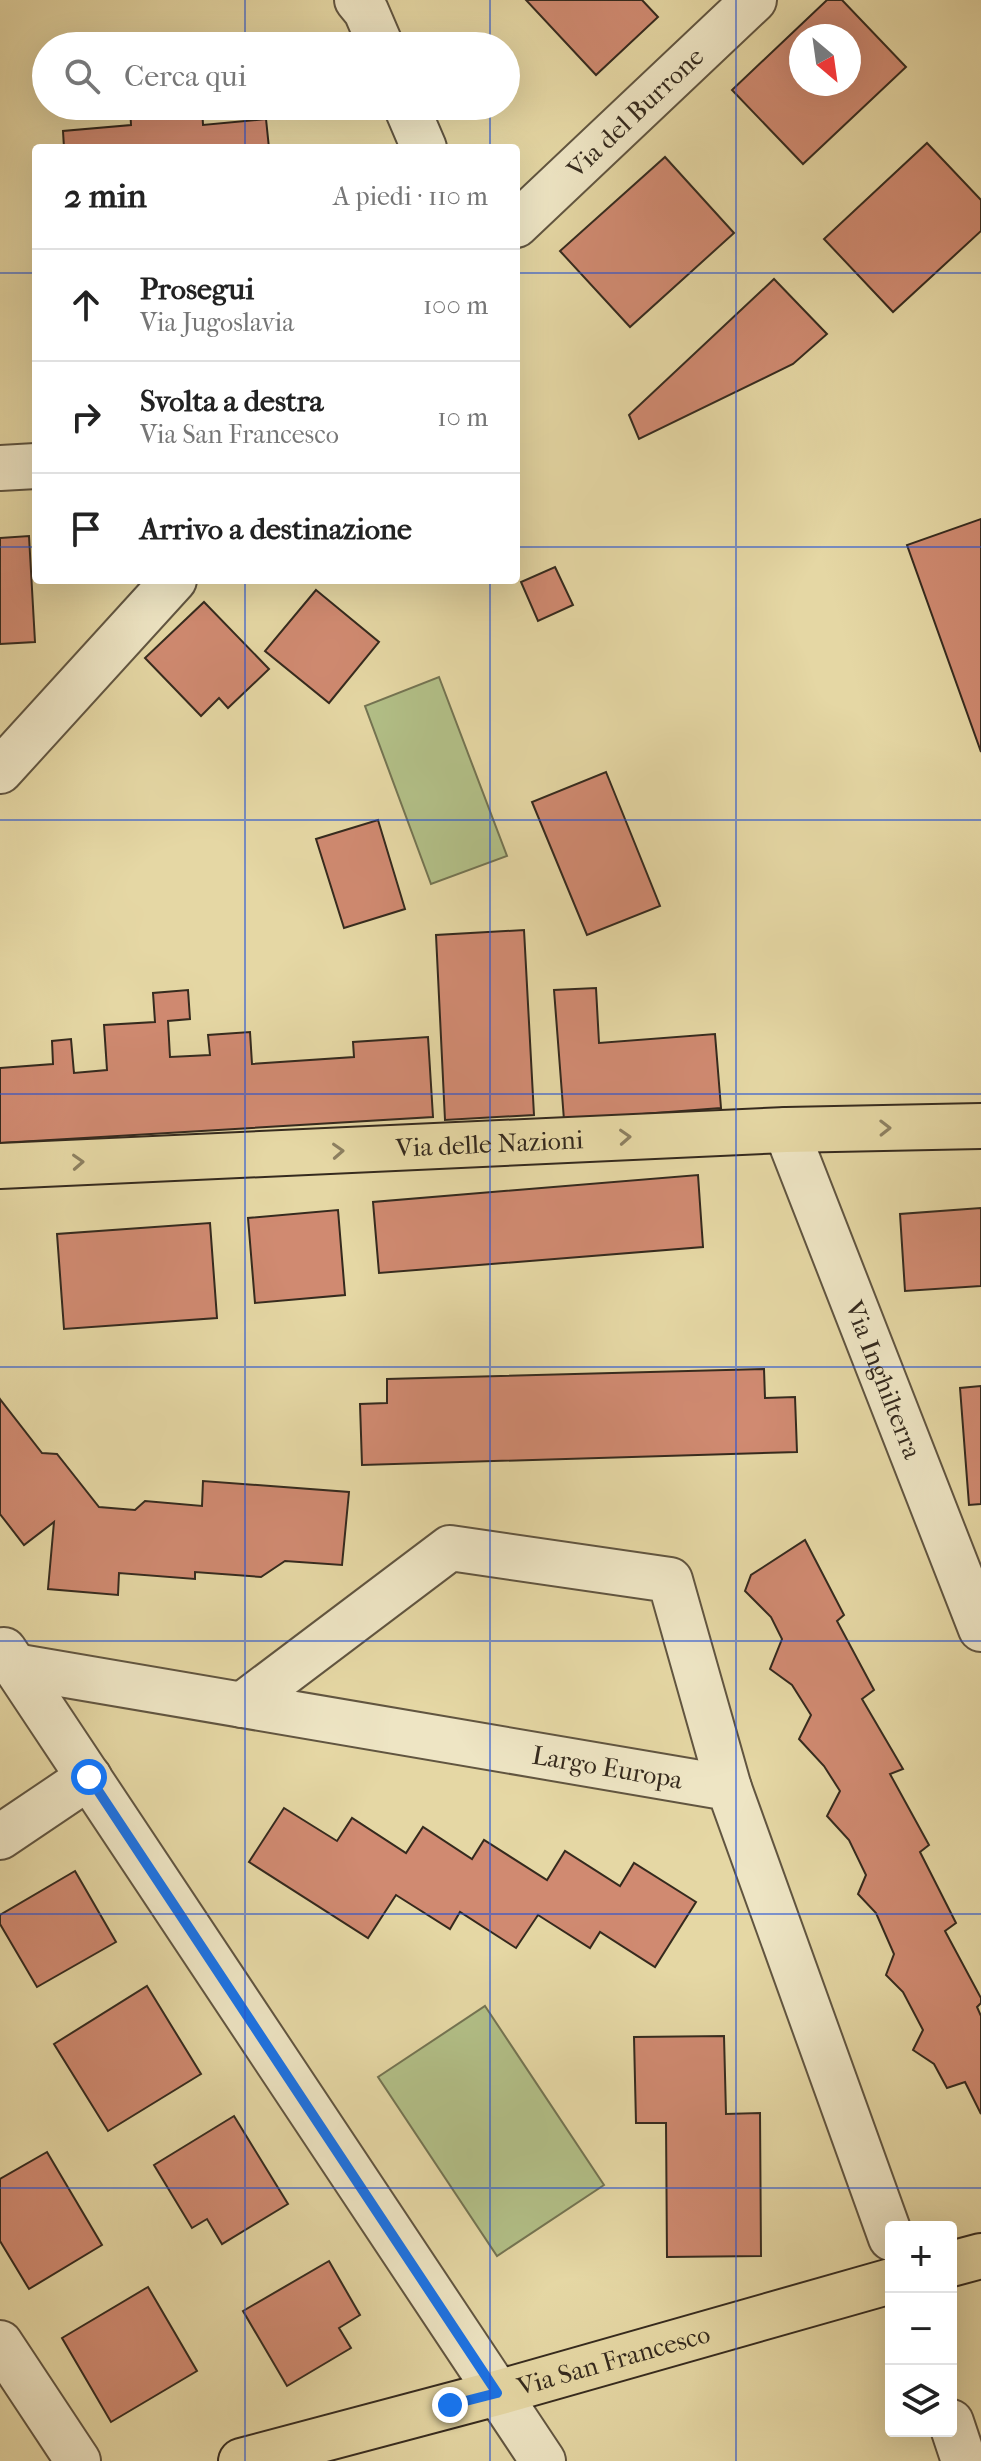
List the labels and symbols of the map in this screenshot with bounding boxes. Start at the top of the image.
north arrow [789,24,861,96]
street label: Via del Burrone [560,40,710,185]
one-way arrow [879,1119,892,1136]
street label: Via delle Nazioni [394,1124,584,1163]
one-way arrow [619,1129,632,1146]
one-way arrow [332,1142,345,1159]
one-way arrow [72,1154,85,1171]
street label: Via Inghilterra [838,1295,929,1464]
street label: Largo Europa [530,1739,686,1795]
route start [71,1759,107,1795]
street label: Via San Francesco [513,2318,713,2402]
route end [432,2387,468,2423]

